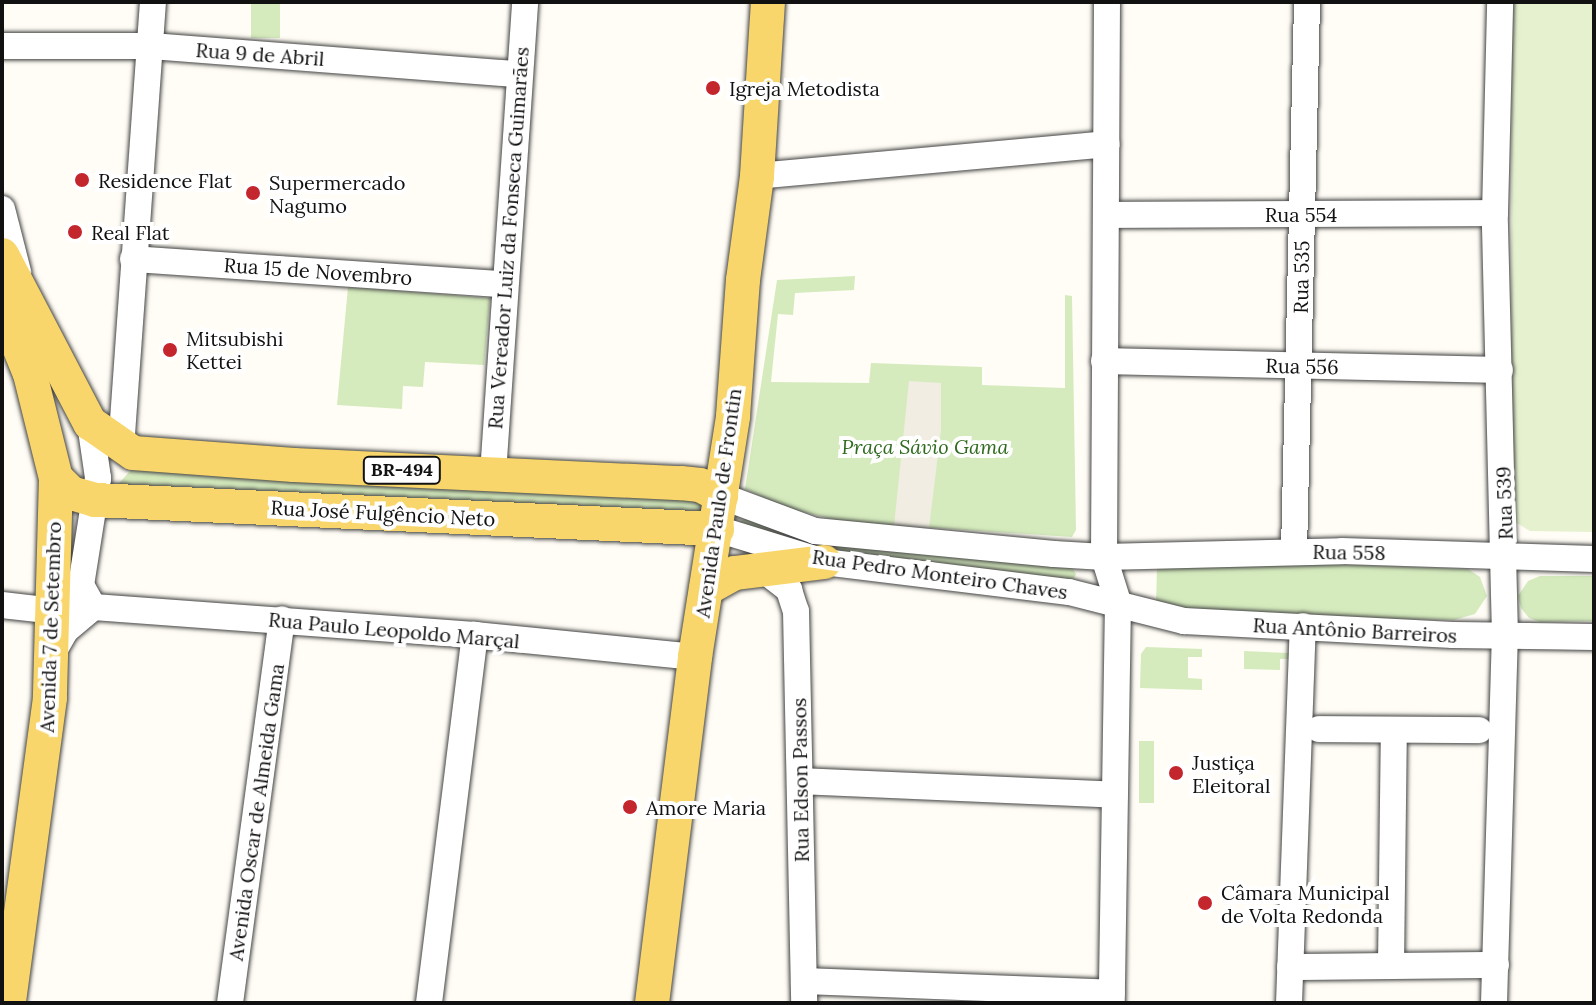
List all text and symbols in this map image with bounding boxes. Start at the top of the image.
street label: Rua 9 de Abril [195,38,325,70]
street label: Rua Vereador Luiz da Fonseca Guimarães [483,46,533,430]
place label: Igreja Metodista [729,76,880,100]
marker: Igreja Metodista [704,79,722,97]
place label: Residence Flat [98,168,232,192]
place label: Supermercado Nagumo [269,170,405,217]
marker: Residence Flat [73,171,91,189]
marker: Supermercado Nagumo [244,184,262,202]
street label: Rua 554 [1265,202,1337,226]
place label: Real Flat [91,220,170,244]
marker: Real Flat [66,223,84,241]
street label: Rua 535 [1288,240,1314,314]
street label: Rua 15 de Novembro [223,252,413,290]
place label: Mitsubishi Kettei [186,326,283,373]
marker: Mitsubishi Kettei [161,341,179,359]
street label: Rua 556 [1265,353,1339,379]
street label: Avenida Paulo de Frontin [690,387,746,619]
park label: Praça Sávio Gama [842,434,1008,458]
road number: BR-494 [362,456,442,484]
street label: Rua 539 [1491,466,1517,540]
street label: Rua José Fulgêncio Neto [270,495,496,531]
street label: Avenida 7 de Setembro [34,521,66,733]
street label: Rua 558 [1312,539,1386,565]
street label: Rua Pedro Monteiro Chaves [811,544,1069,604]
street label: Rua Paulo Leopoldo Marçal [267,607,521,653]
street label: Rua Antônio Barreiros [1252,613,1458,647]
street label: Avenida Oscar de Almeida Gama [223,662,289,962]
street label: Rua Edson Passos [787,697,813,863]
place label: Justiça Eleitoral [1192,750,1270,797]
marker: Justiça Eleitoral [1167,764,1185,782]
place label: Amore Maria [646,795,766,819]
marker: Amore Maria [621,798,639,816]
place label: Câmara Municipal de Volta Redonda [1221,880,1390,927]
marker: Câmara Municipal de Volta Redonda [1196,894,1214,912]

